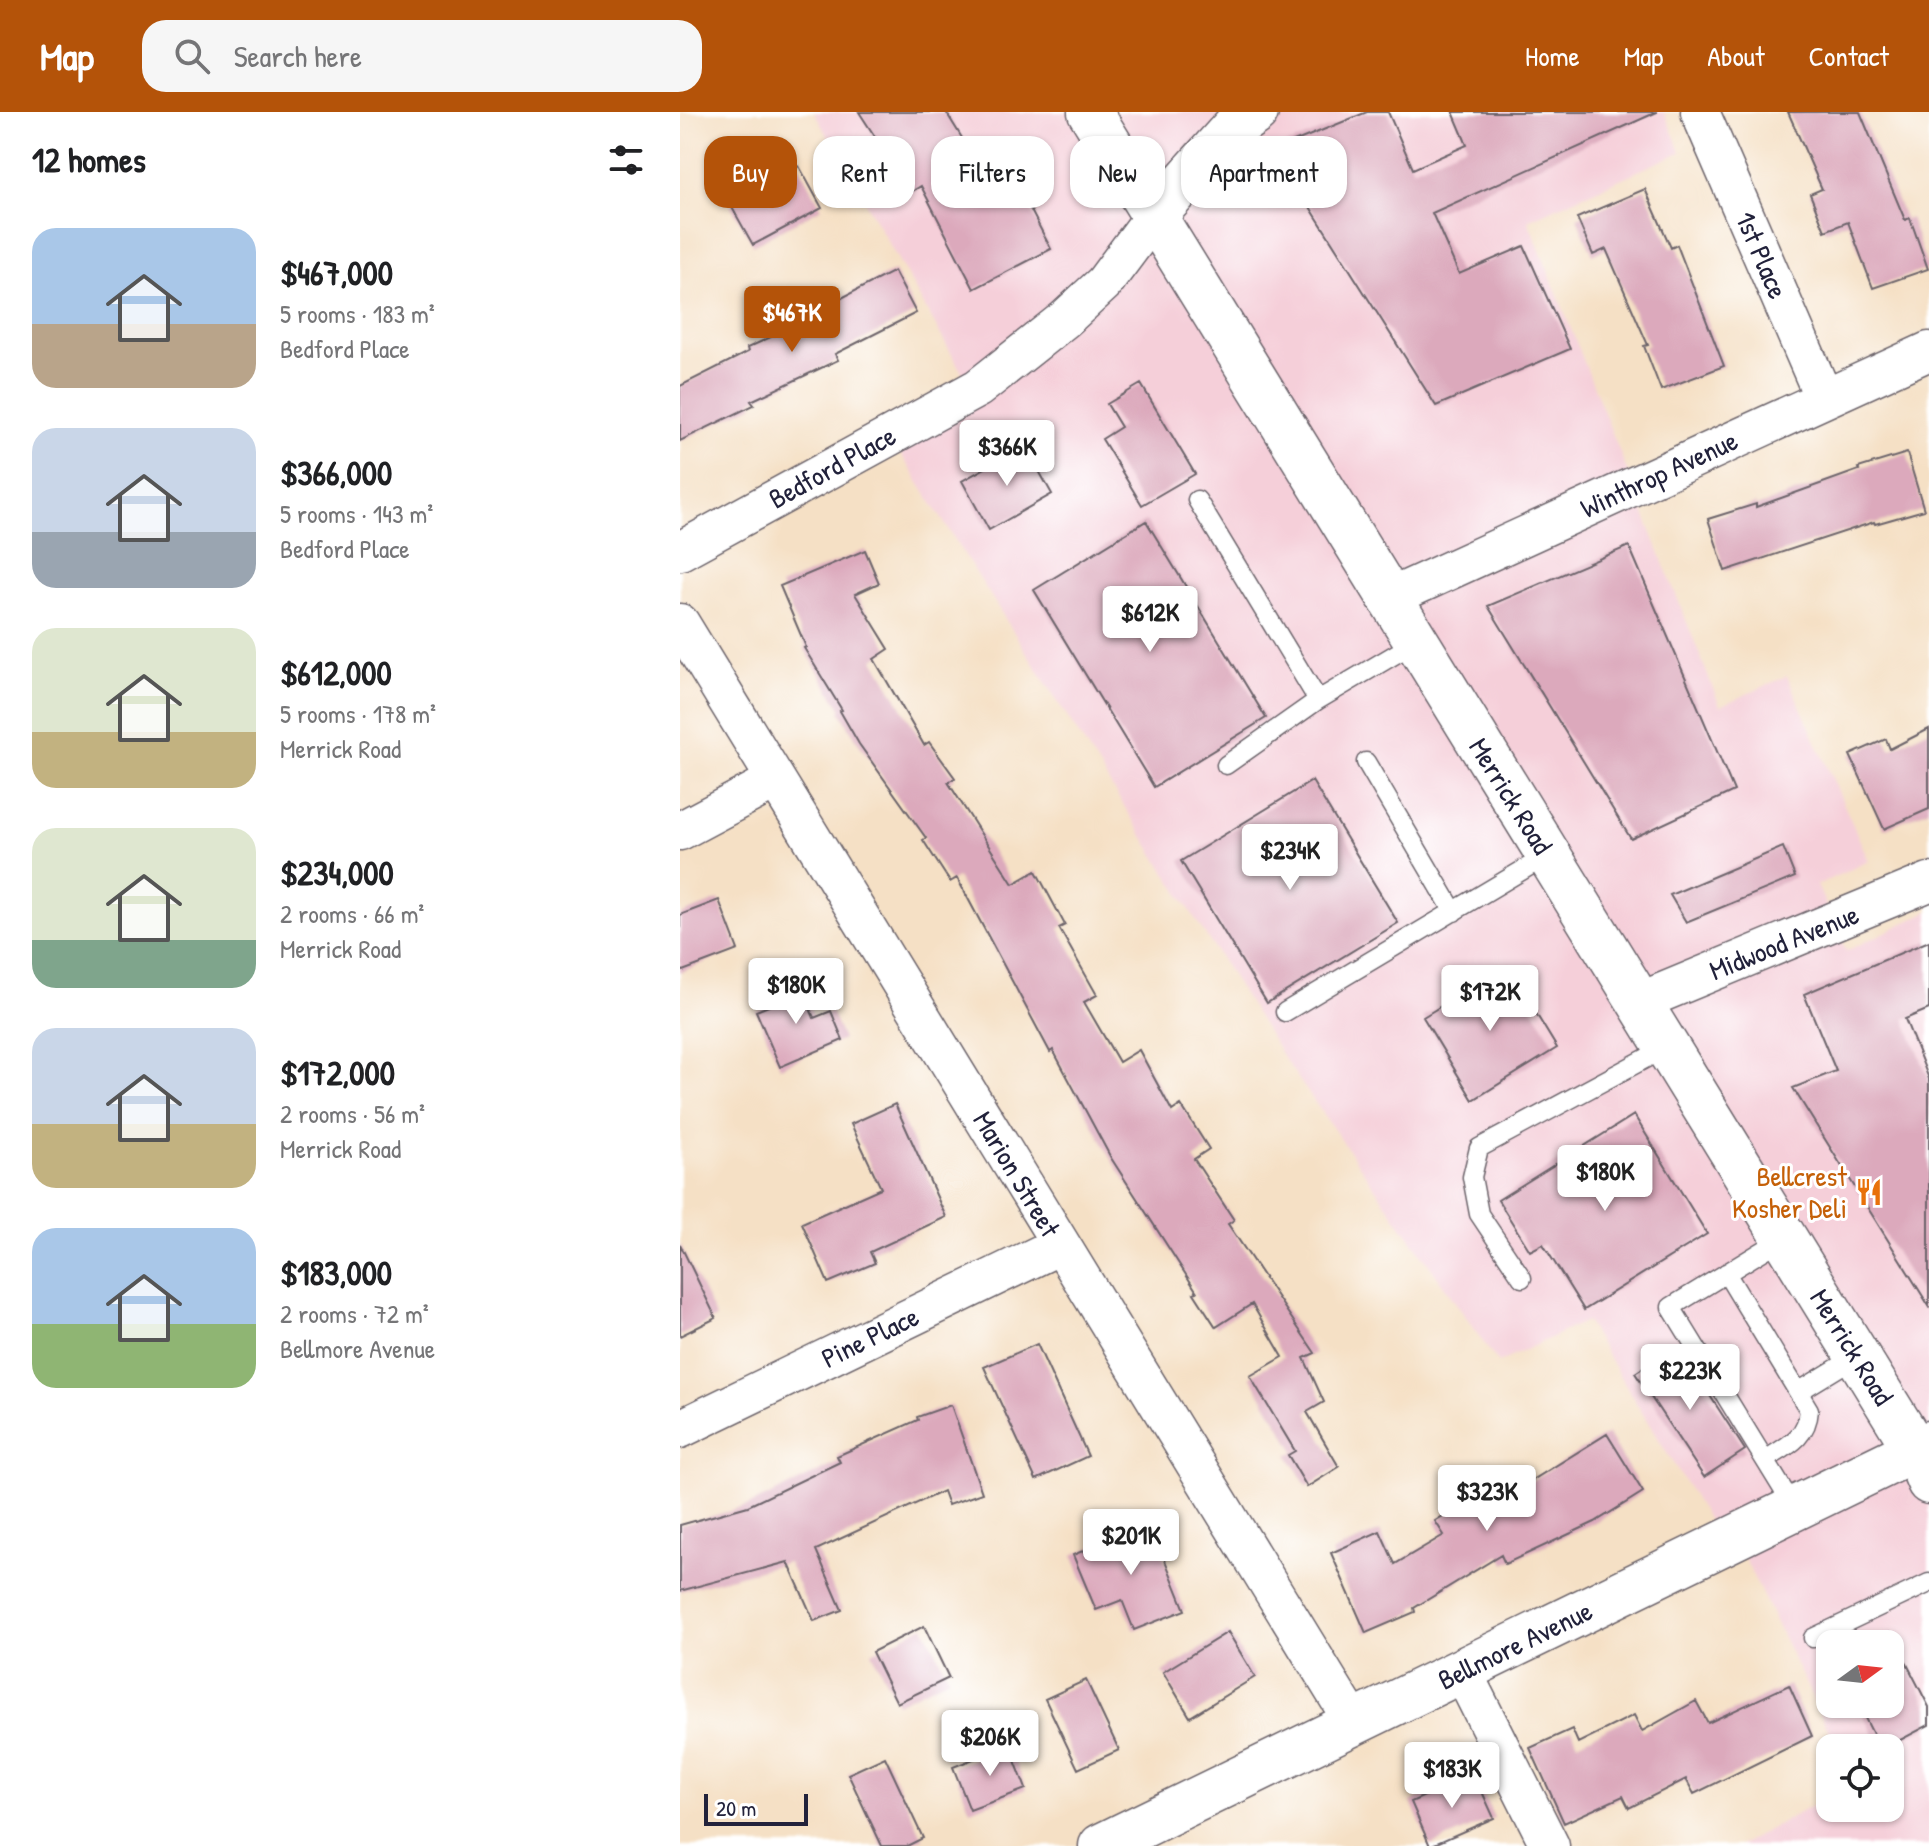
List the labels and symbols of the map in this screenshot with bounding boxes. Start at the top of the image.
street label: 1st Place [1727,206,1797,304]
pin: $467K [736,286,848,354]
street label: Bedford Place [762,417,902,517]
pin: $366K [951,420,1063,488]
street label: Winthrop Avenue [1574,421,1744,527]
pin: $612K [1094,586,1206,654]
street label: Merrick Road [1460,731,1562,861]
pin: $234K [1234,824,1346,892]
street label: Midwood Avenue [1704,895,1864,989]
pin: $180K [740,958,852,1026]
pin: $172K [1434,965,1546,1033]
street label: Marion Street [965,1104,1070,1244]
pin: $180K [1549,1145,1661,1213]
place label: Bellcrest Kosher Deli [1732,1157,1847,1227]
restaurant icon: Bellcrest Kosher Deli [1854,1177,1884,1207]
street label: Merrick Road [1801,1282,1903,1412]
street label: Pine Place [815,1297,925,1377]
pin: $223K [1634,1344,1746,1412]
pin: $323K [1431,1465,1543,1533]
pin: $201K [1075,1509,1187,1577]
street label: Bellmore Avenue [1432,1591,1598,1699]
north arrow [1816,1630,1904,1718]
pin: $206K [934,1710,1046,1778]
pin: $183K [1396,1742,1508,1810]
scale bar [704,1790,808,1826]

